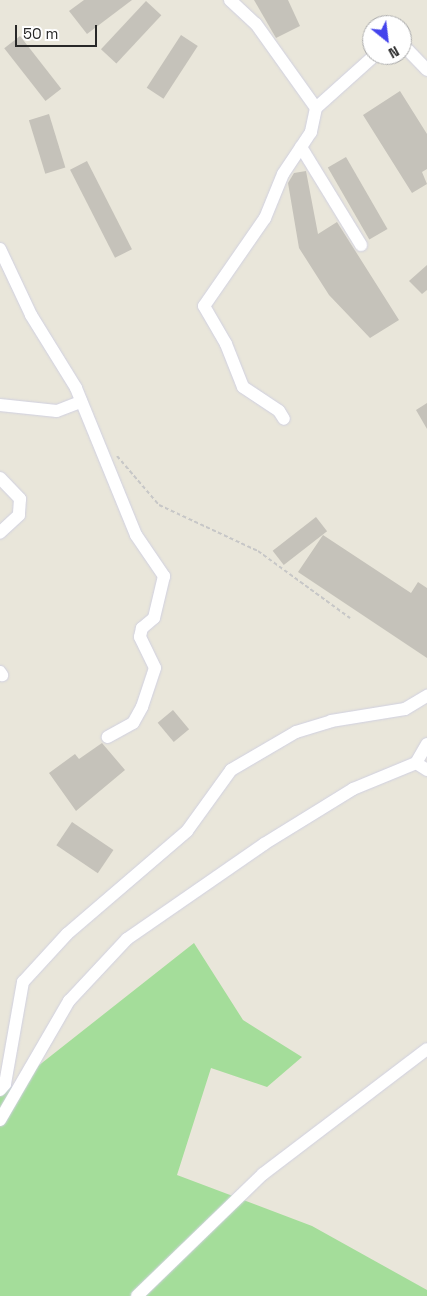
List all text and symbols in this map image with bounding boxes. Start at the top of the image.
scale bar [18,15,100,47]
north arrow [362,15,412,65]
text: 50 m [23,24,58,43]
text: N [385,42,402,62]

